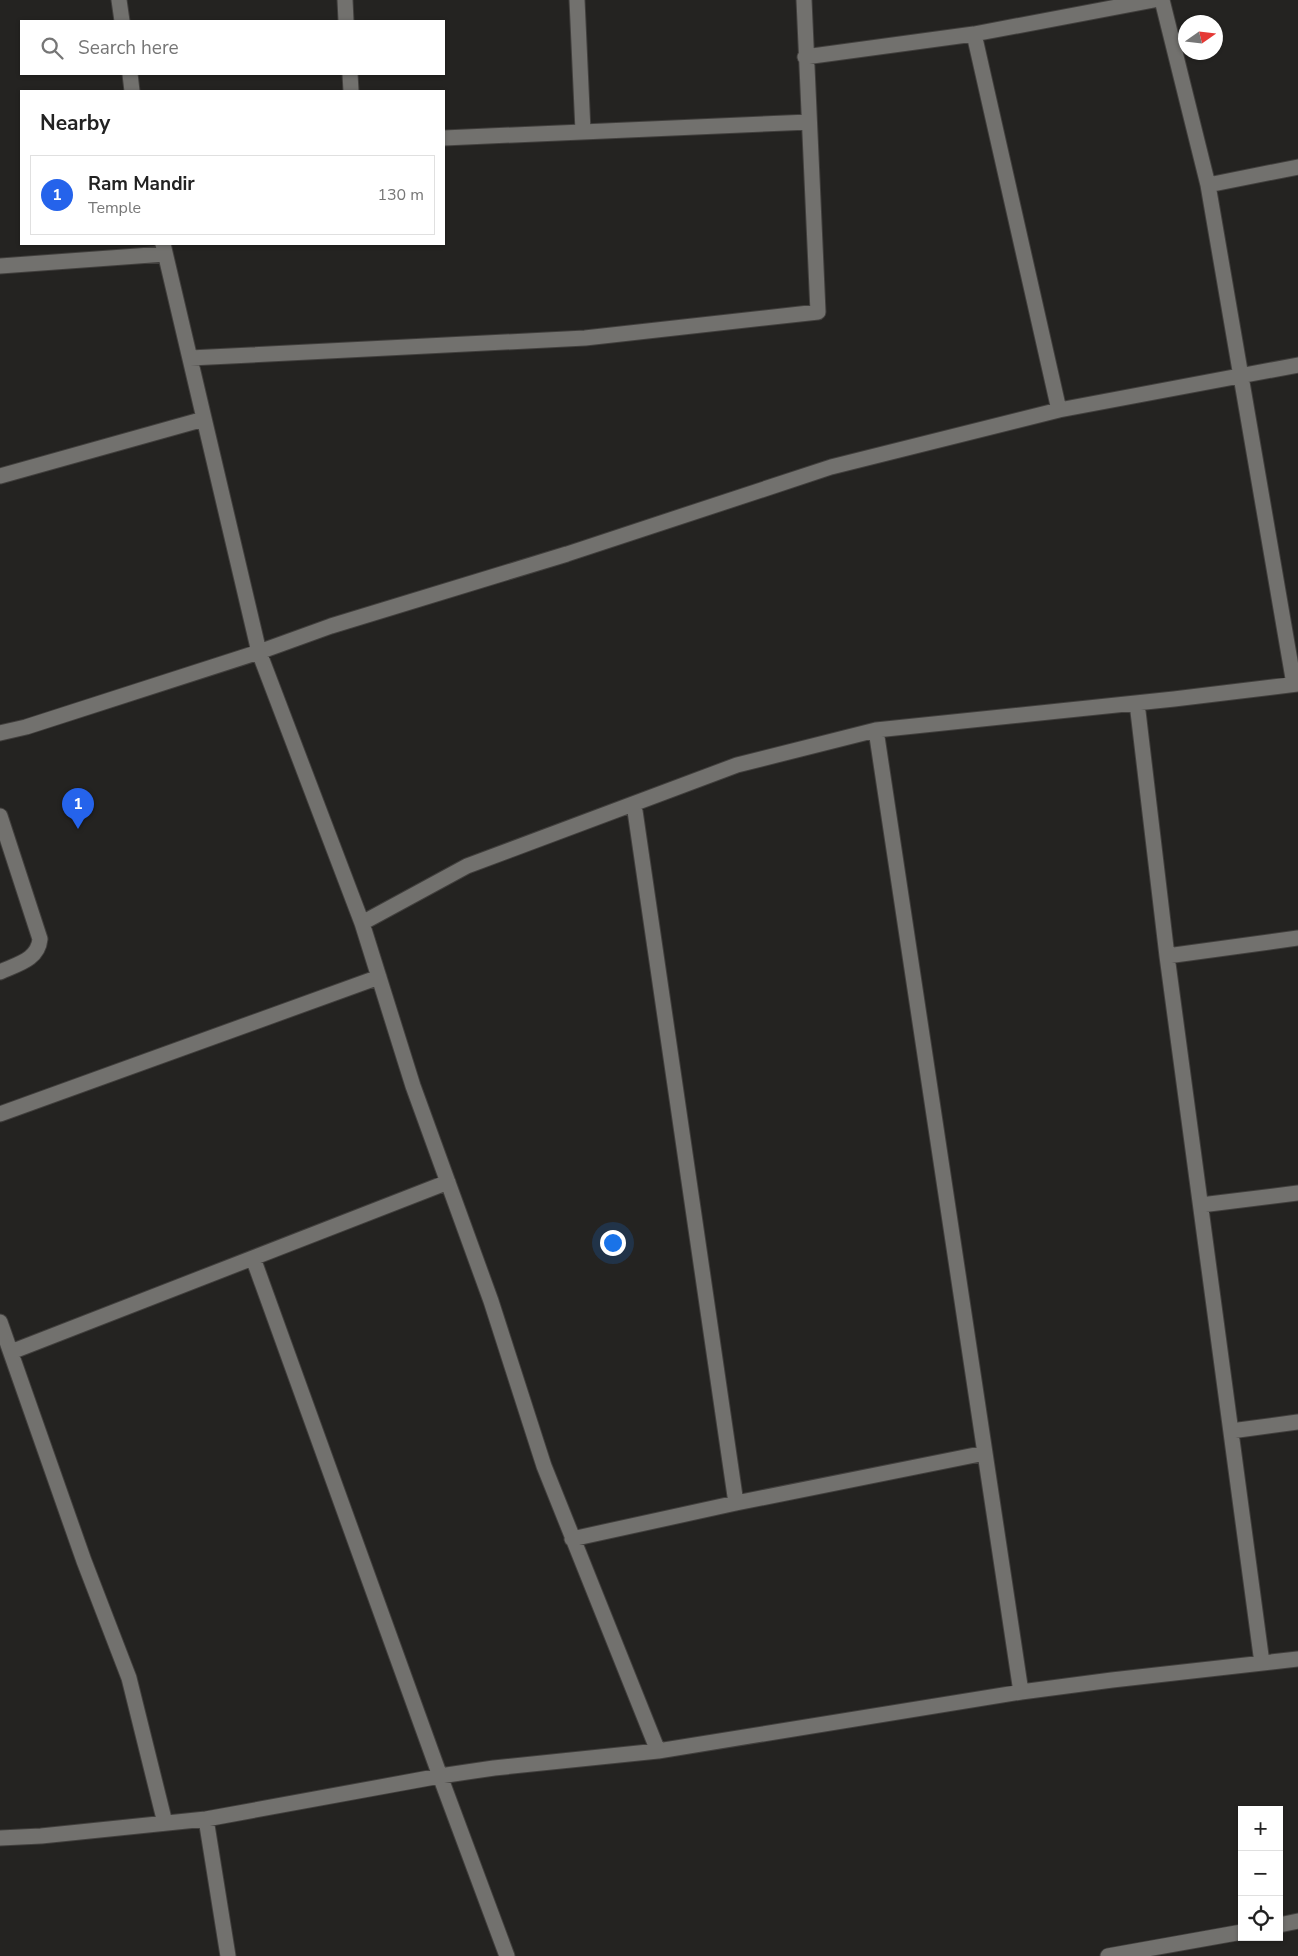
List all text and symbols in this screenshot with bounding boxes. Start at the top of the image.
north arrow [1178,15,1223,60]
search box [20,20,445,75]
icon: search [38,34,66,62]
text: Search here [78,35,179,61]
text: Nearby [40,109,110,137]
text: Ram Mandir [88,171,195,197]
text: 1 [52,184,62,206]
text: 130 m [377,184,424,206]
text: Temple [88,197,141,219]
pin: 1 [62,788,94,829]
your location [600,1230,626,1256]
map controls [1238,1806,1283,1941]
button: + [1238,1806,1283,1851]
button: − [1238,1851,1283,1896]
button: locate [1238,1896,1283,1941]

